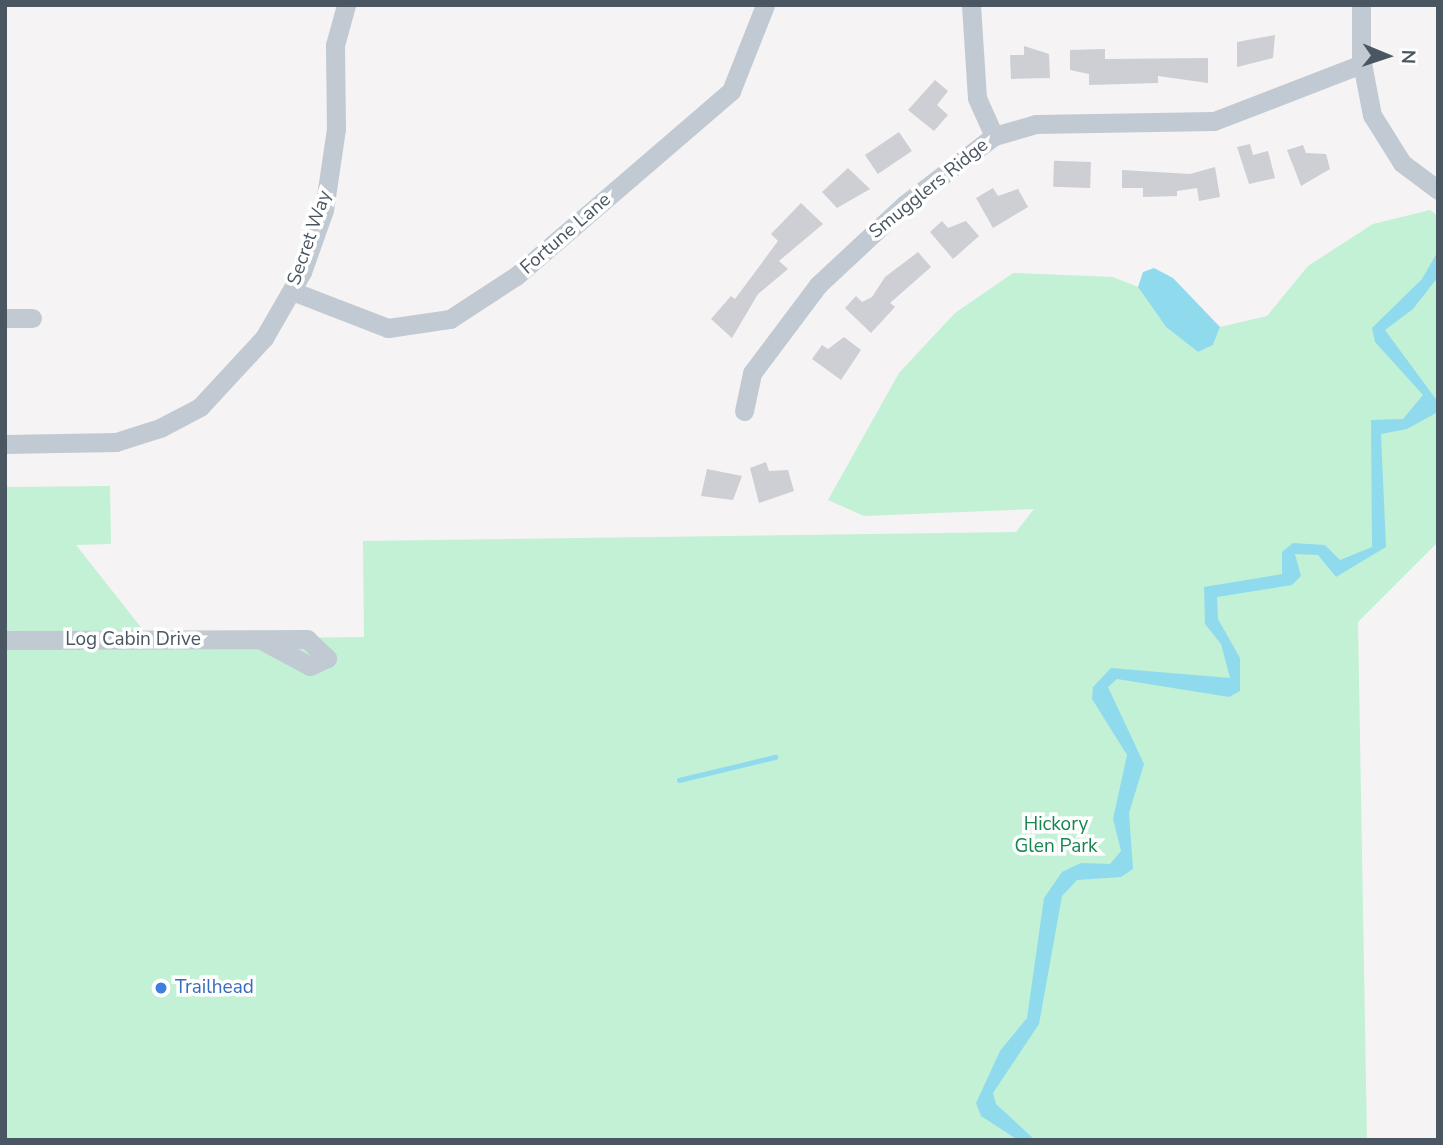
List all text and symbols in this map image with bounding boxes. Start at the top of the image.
north arrow [1352,21,1422,91]
text: N [1395,49,1421,64]
street label: Smugglers Ridge [865,134,993,244]
street label: Secret Way [283,188,337,288]
street label: Fortune Lane [516,189,616,279]
street label: Log Cabin Drive [65,629,201,651]
park label: Hickory Glen Park [1014,814,1098,858]
place label: Trailhead [175,977,254,999]
marker: Trailhead [153,980,169,996]

